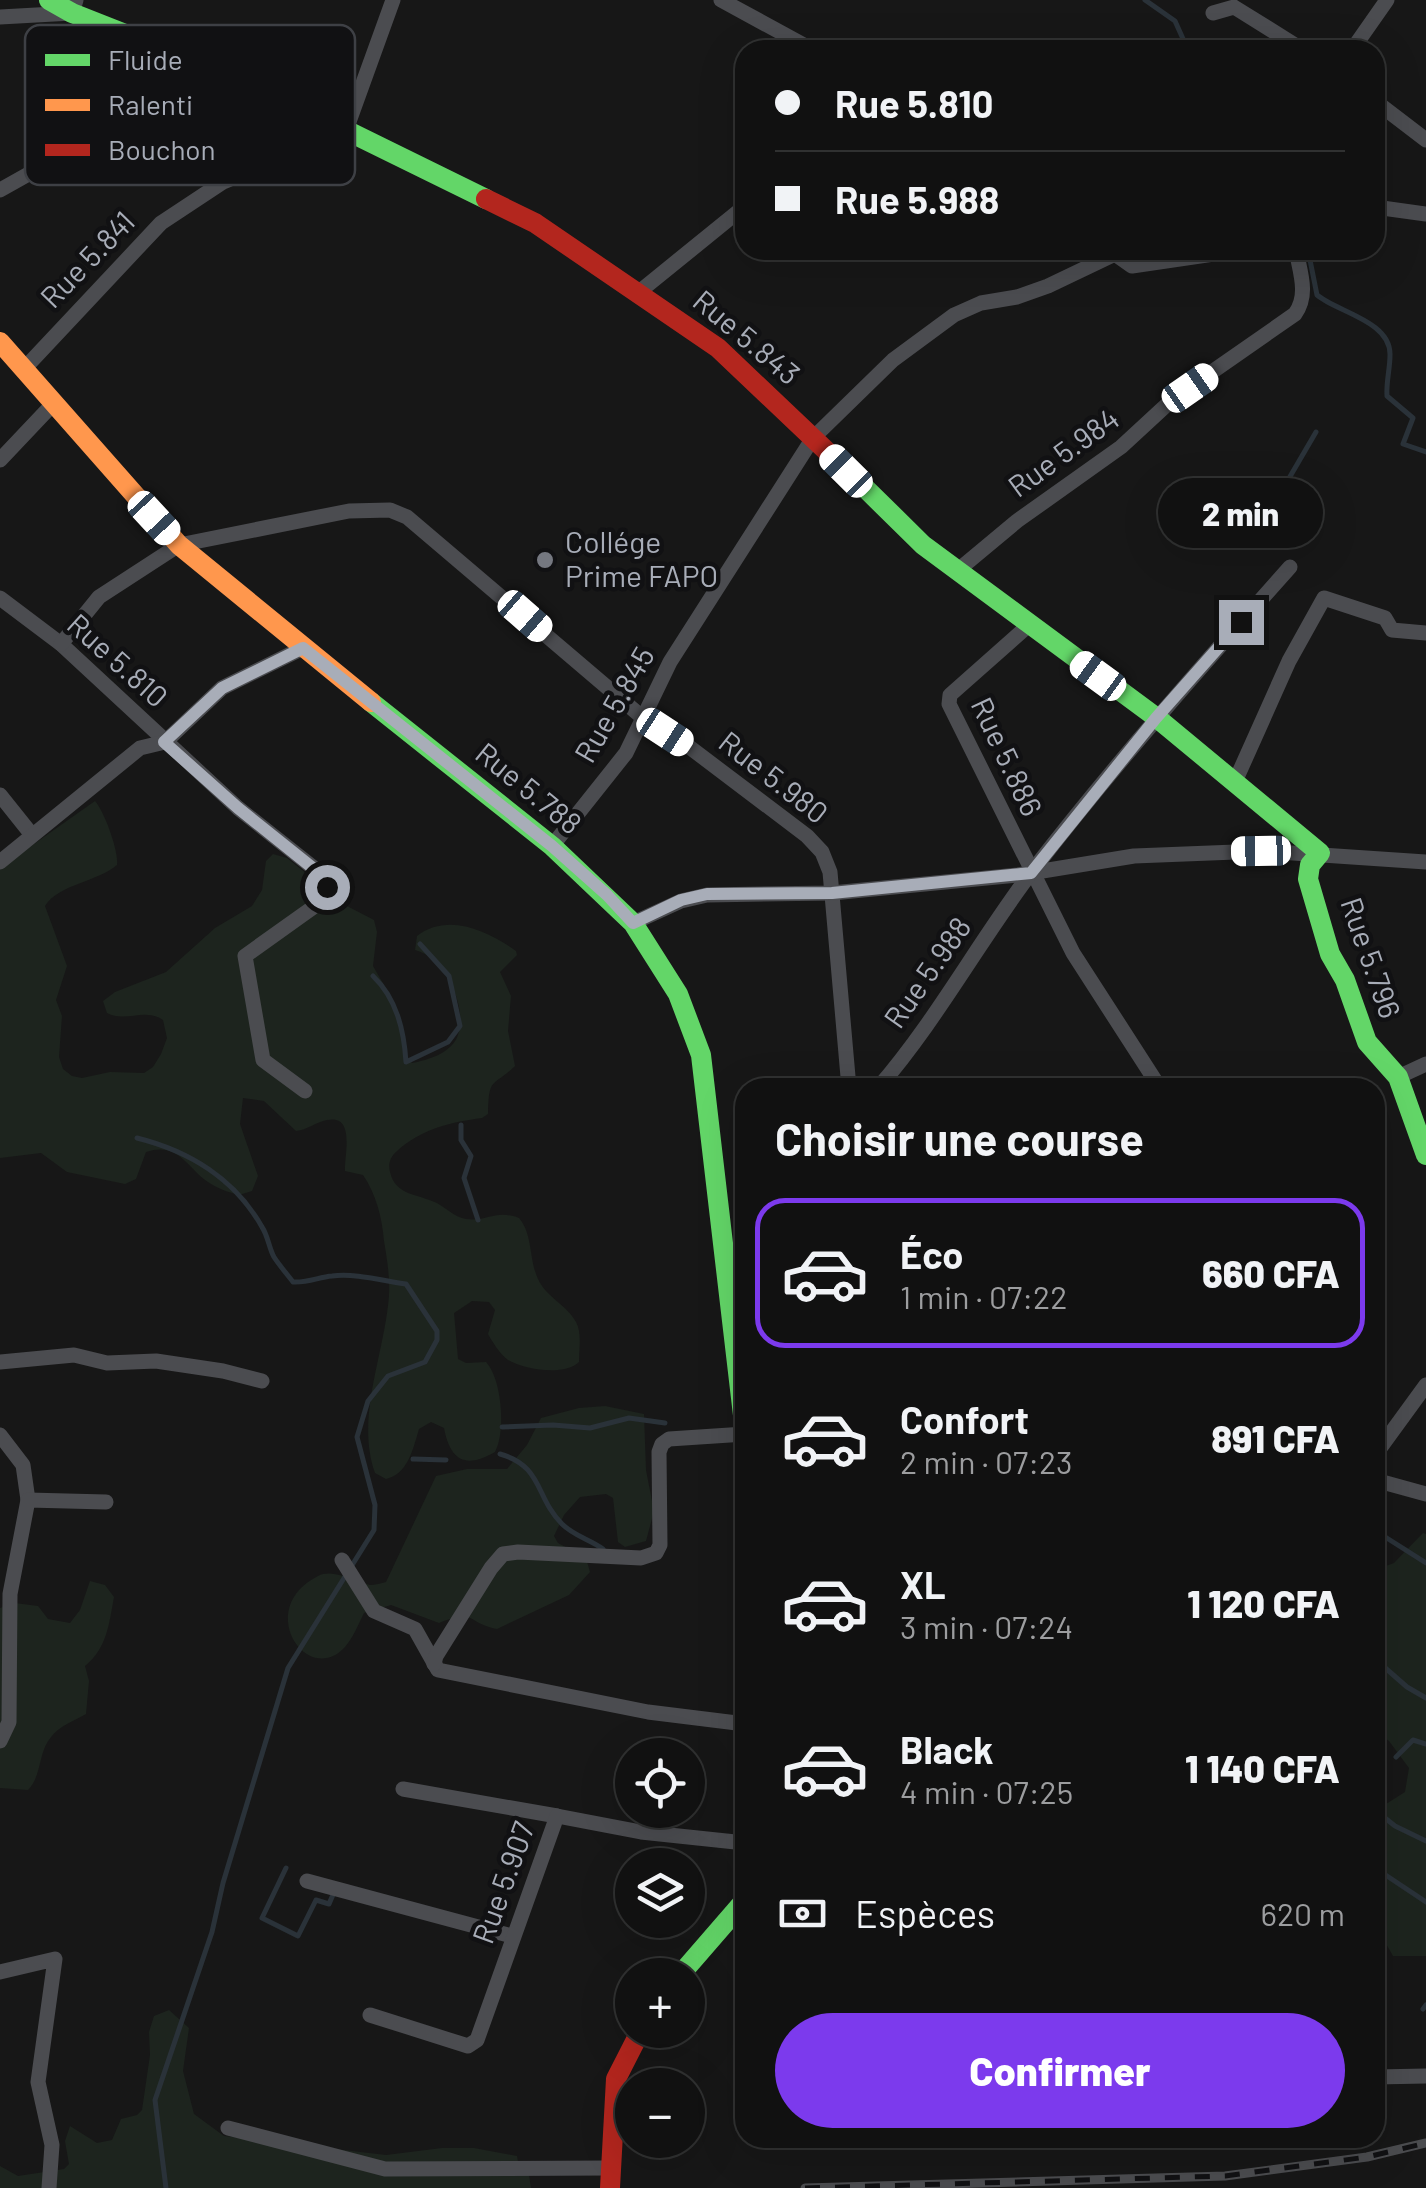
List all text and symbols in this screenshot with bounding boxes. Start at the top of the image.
legend [25,25,355,185]
text: Fluide [108,42,183,76]
text: Rue 5.810 [835,80,993,126]
text: Ralenti [108,87,193,121]
text: Bouchon [108,132,216,166]
text: Rue 5.988 [835,176,999,222]
street label: Rue 5.841 [32,203,141,314]
street label: Rue 5.843 [687,282,808,391]
car [1157,359,1223,417]
street label: Rue 5.984 [1000,399,1125,504]
car [814,439,878,503]
callout: 2 min [1158,477,1324,547]
car [123,486,185,550]
text: 2 min [1202,494,1279,532]
place label: Collége Prime FAPO [565,523,718,593]
marker: Collége Prime FAPO [534,549,556,571]
car [493,585,557,647]
route end [1219,600,1264,645]
street label: Rue 5.810 [61,605,176,714]
street label: Rue 5.845 [566,640,661,768]
car [1065,646,1131,706]
street label: Rue 5.886 [965,691,1051,821]
car [632,703,698,761]
street label: Rue 5.980 [713,723,836,830]
street label: Rue 5.788 [469,734,589,841]
car [1231,835,1291,867]
route start [305,865,350,910]
street label: Rue 5.796 [1334,892,1409,1023]
street label: Rue 5.988 [875,909,978,1034]
text: Choisir une course [775,1111,1144,1165]
icon: car [780,1228,870,1318]
text: Éco [900,1231,964,1277]
text: 660 CFA [1202,1250,1340,1296]
text: 1 min · 07:22 [900,1277,1067,1315]
icon: car [780,1393,870,1483]
text: Confort [900,1396,1029,1442]
text: 891 CFA [1211,1415,1340,1461]
text: 2 min · 07:23 [900,1442,1072,1480]
icon: car [780,1558,870,1648]
text: XL [900,1561,946,1607]
text: 1 120 CFA [1187,1580,1340,1626]
text: 3 min · 07:24 [900,1607,1073,1645]
icon: car [780,1723,870,1813]
text: Black [900,1726,994,1772]
map controls [615,1738,705,2158]
button: locate [615,1738,705,1828]
text: 1 140 CFA [1185,1745,1340,1791]
text: 4 min · 07:25 [900,1772,1073,1810]
street label: Rue 5.907 [463,1817,541,1948]
button: layers [615,1848,705,1938]
icon: cash [775,1886,830,1941]
text: Espèces [855,1890,995,1936]
text: 620 m [1260,1894,1345,1932]
button: + [615,1958,705,2048]
button: Confirmer [775,2013,1345,2128]
button: − [615,2068,705,2158]

